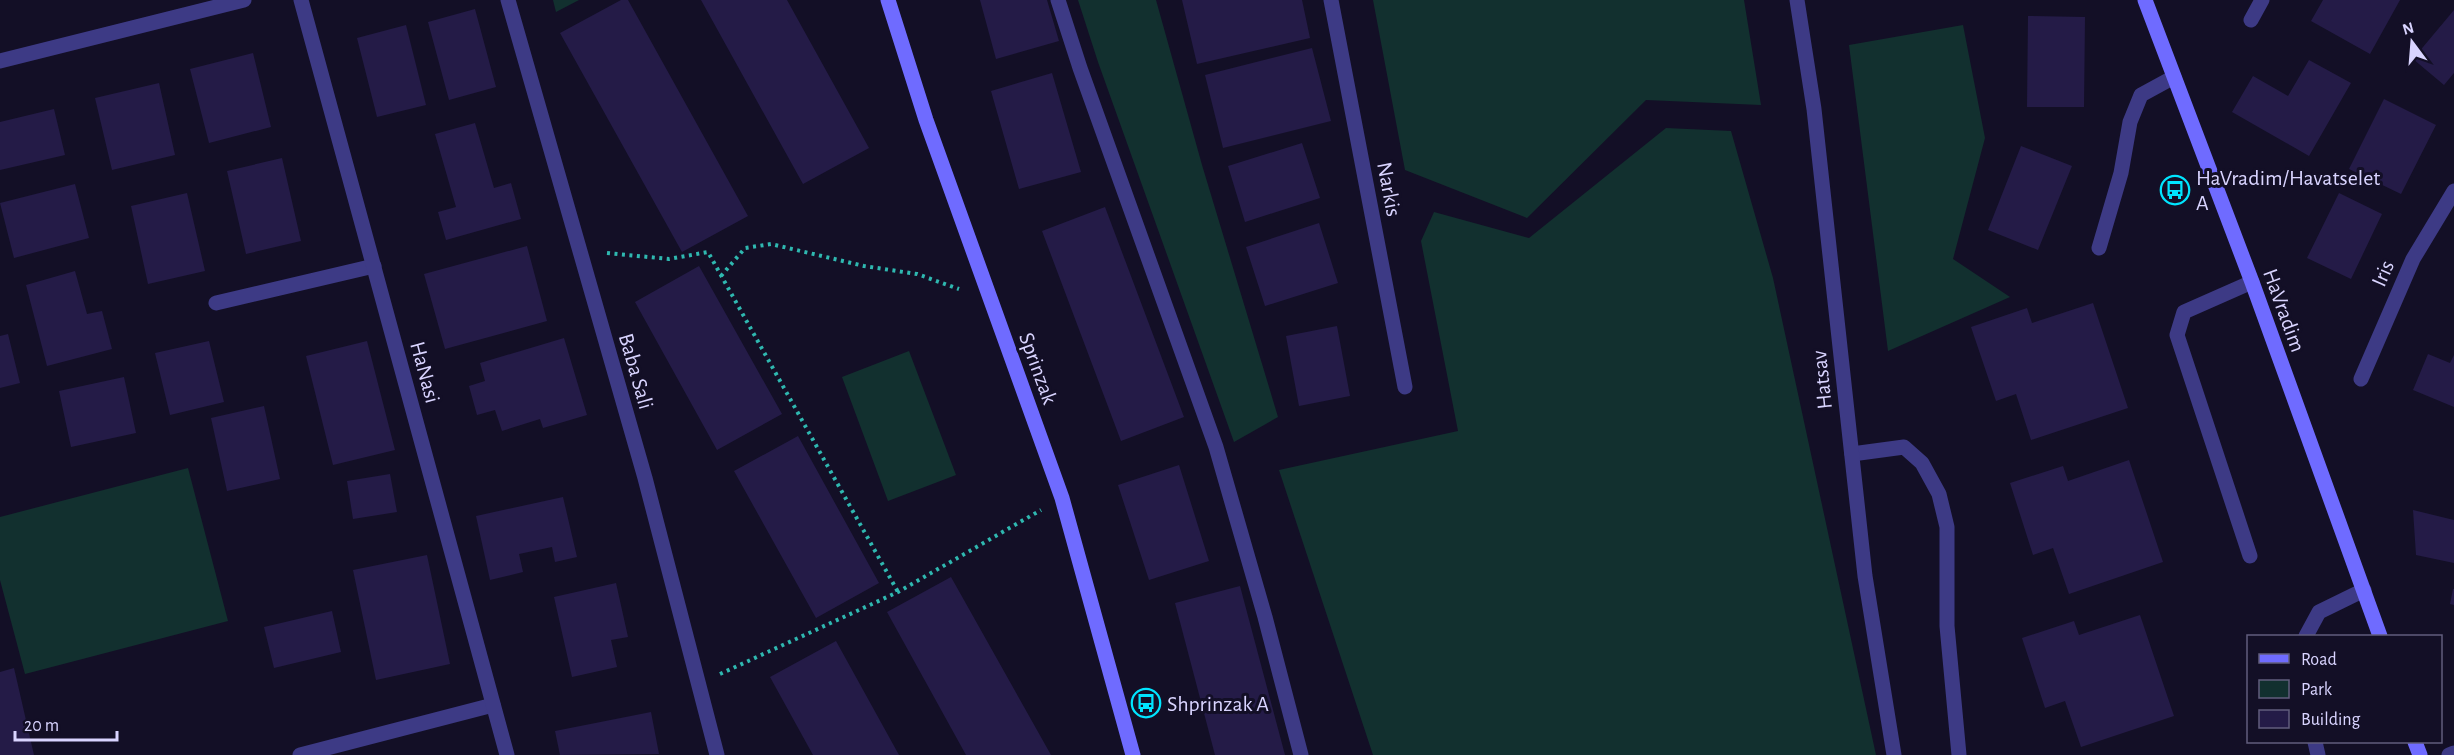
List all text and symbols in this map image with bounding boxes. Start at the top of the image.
north arrow [2382,12,2442,72]
text: N [2401,19,2416,38]
street label: Narkis [1373,160,1405,218]
place label: HaVradim/Havatselet A [2196,167,2380,214]
bus stop icon: HaVradim/Havatselet A [2159,174,2191,206]
street label: Iris [2368,257,2398,290]
street label: HaVradim [2259,266,2309,355]
street label: Sprinzak [1015,330,1061,407]
street label: Baba Sali [615,331,657,412]
street label: HaNasi [406,339,444,406]
street label: Hatsav [1808,349,1836,410]
legend [2247,635,2442,743]
text: Road [2301,651,2337,669]
text: Park [2301,681,2333,699]
bus stop icon: Shprinzak A [1130,687,1162,719]
place label: Shprinzak A [1167,693,1269,715]
scale bar [15,704,117,742]
text: Building [2301,711,2361,729]
text: 20 m [24,717,59,735]

